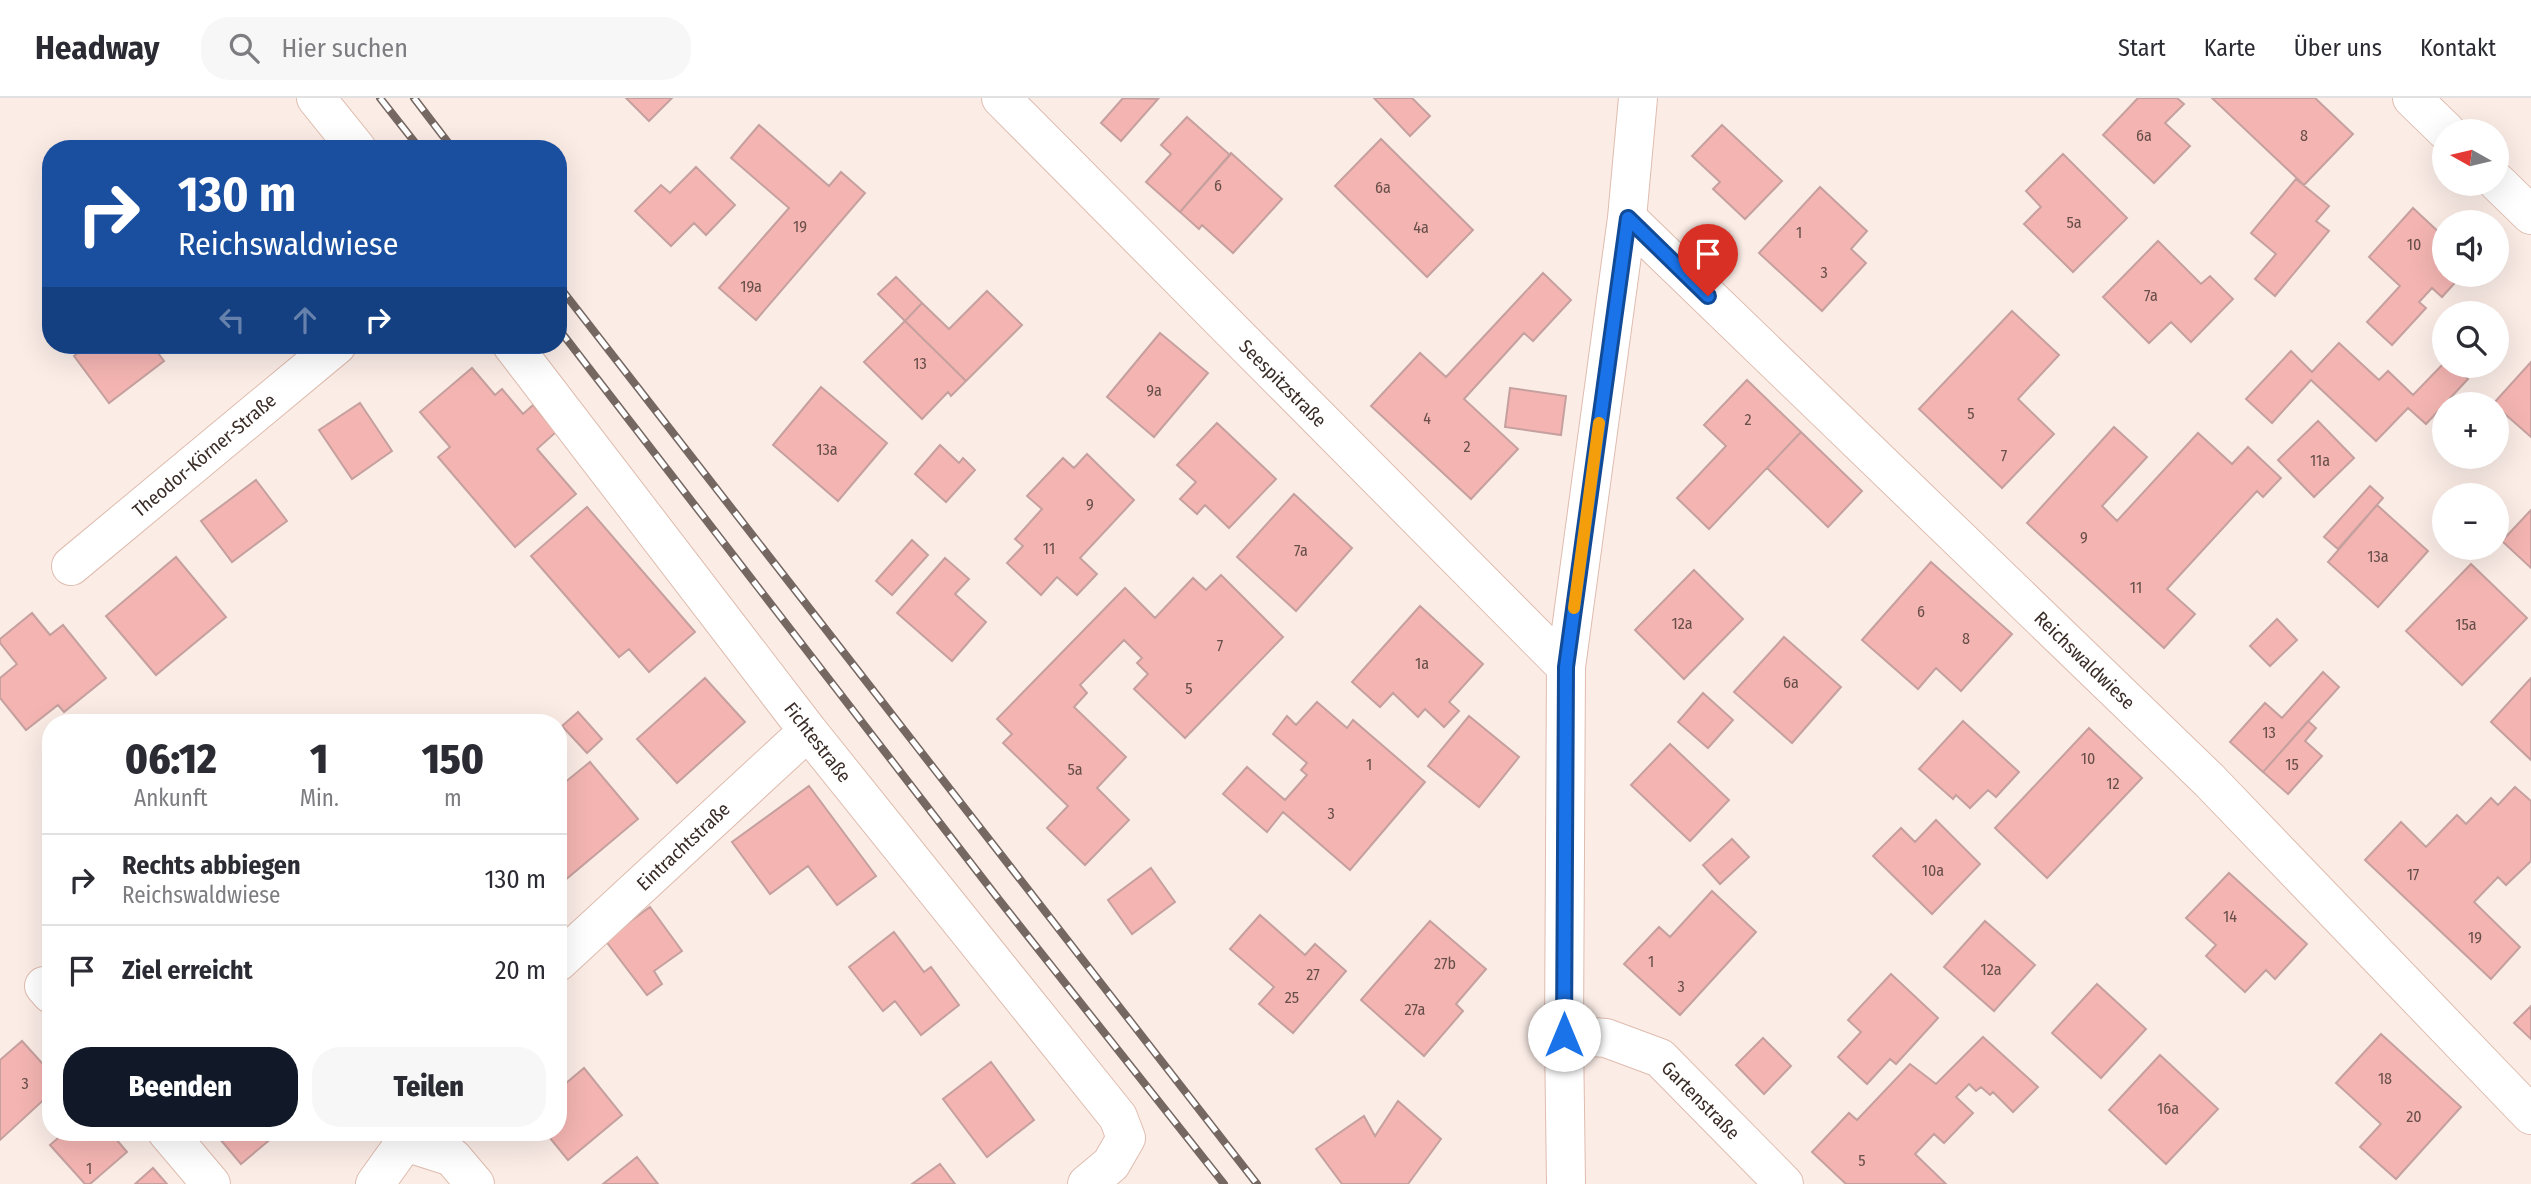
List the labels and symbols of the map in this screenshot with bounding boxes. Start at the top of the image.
north arrow [2432,119,2510,196]
house number: 6a [2136,126,2152,145]
house number: 8 [2300,126,2308,145]
house number: 6 [1214,176,1222,195]
house number: 6a [1375,178,1391,197]
house number: 5a [2066,213,2082,232]
house number: 19 [793,217,807,236]
house number: 4a [1413,218,1429,237]
house number: 1 [1796,223,1802,242]
pin [1678,224,1738,296]
house number: 10 [2407,235,2421,254]
house number: 3 [1820,263,1828,282]
house number: 19a [740,277,762,296]
house number: 7a [2144,286,2158,305]
street label: Seespitzstraße [1234,335,1331,432]
house number: 13 [913,354,927,373]
house number: 9a [1146,381,1162,400]
street label: Theodor-Körner-Straße [128,389,281,522]
house number: 5 [1967,404,1975,423]
house number: 4 [1423,409,1431,428]
house number: 2 [1744,410,1752,429]
house number: 2 [1463,437,1471,456]
house number: 13a [816,440,838,459]
house number: 7 [2001,446,2008,465]
house number: 11a [2310,451,2330,470]
house number: 9 [1086,495,1094,514]
house number: 9 [2080,528,2088,547]
house number: 11 [1043,539,1055,558]
house number: 7a [1294,541,1308,560]
house number: 13a [2367,547,2389,566]
house number: 11 [2130,578,2142,597]
house number: 6 [1917,602,1925,621]
street label: Reichswaldwiese [2030,607,2140,714]
house number: 12a [1671,614,1693,633]
house number: 15a [2455,615,2477,634]
house number: 8 [1962,629,1970,648]
house number: 7 [1217,636,1224,655]
house number: 1a [1415,654,1429,673]
house number: 6a [1783,673,1799,692]
house number: 5 [1185,679,1193,698]
street label: Fichtestraße [779,698,856,787]
house number: 13 [2262,723,2276,742]
house number: 10 [2081,749,2095,768]
house number: 1 [1366,755,1372,774]
house number: 15 [2285,755,2299,774]
house number: 5a [1067,760,1083,779]
house number: 12 [2106,774,2120,793]
street label: Eintrachtstraße [632,797,735,895]
house number: 3 [1327,804,1335,823]
house number: 10a [1922,861,1944,880]
house number: 17 [2407,865,2420,884]
house number: 14 [2223,907,2237,926]
house number: 19 [2468,928,2482,947]
house number: 1 [1648,952,1654,971]
house number: 27b [1434,954,1456,973]
house number: 12a [1980,960,2002,979]
house number: 27 [1306,965,1320,984]
house number: 3 [1677,977,1685,996]
house number: 25 [1285,988,1299,1007]
position arrow [1527,998,1601,1072]
house number: 27a [1405,1000,1426,1019]
street label: Gartenstraße [1657,1056,1745,1144]
house number: 18 [2378,1069,2392,1088]
house number: 3 [21,1074,29,1093]
house number: 16a [2157,1099,2179,1118]
house number: 20 [2406,1107,2422,1126]
house number: 5 [1858,1151,1866,1170]
house number: 1 [86,1159,92,1178]

